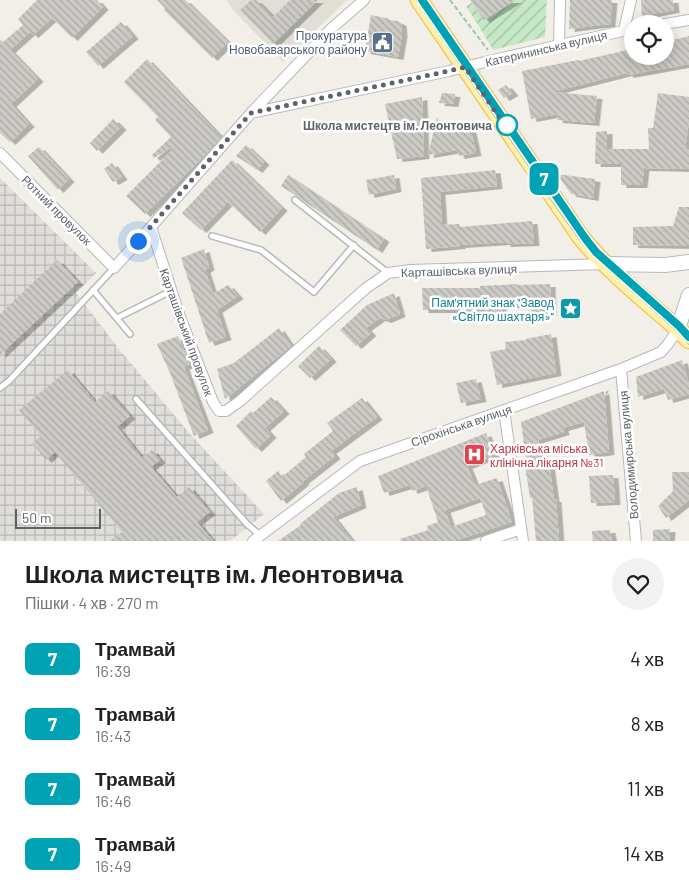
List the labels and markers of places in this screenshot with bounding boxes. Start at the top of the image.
place label: Прокуратура Новобаварського району [229,28,367,57]
public building icon: Прокуратура Новобаварського району [371,30,395,54]
marker: Школа мистецтв ім. Леонтовича [496,114,518,136]
place label: Школа мистецтв ім. Леонтовича [303,118,492,133]
place label: Пам'ятний знак "Завод «Світло шахтаря»" [431,295,554,324]
place icon: Пам'ятний знак "Завод «Світло шахтаря»" [558,297,582,321]
place label: Харківська міська клінічна лікарня №31 [490,441,604,470]
hospital icon: Харківська міська клінічна лікарня №31 [462,443,486,467]

